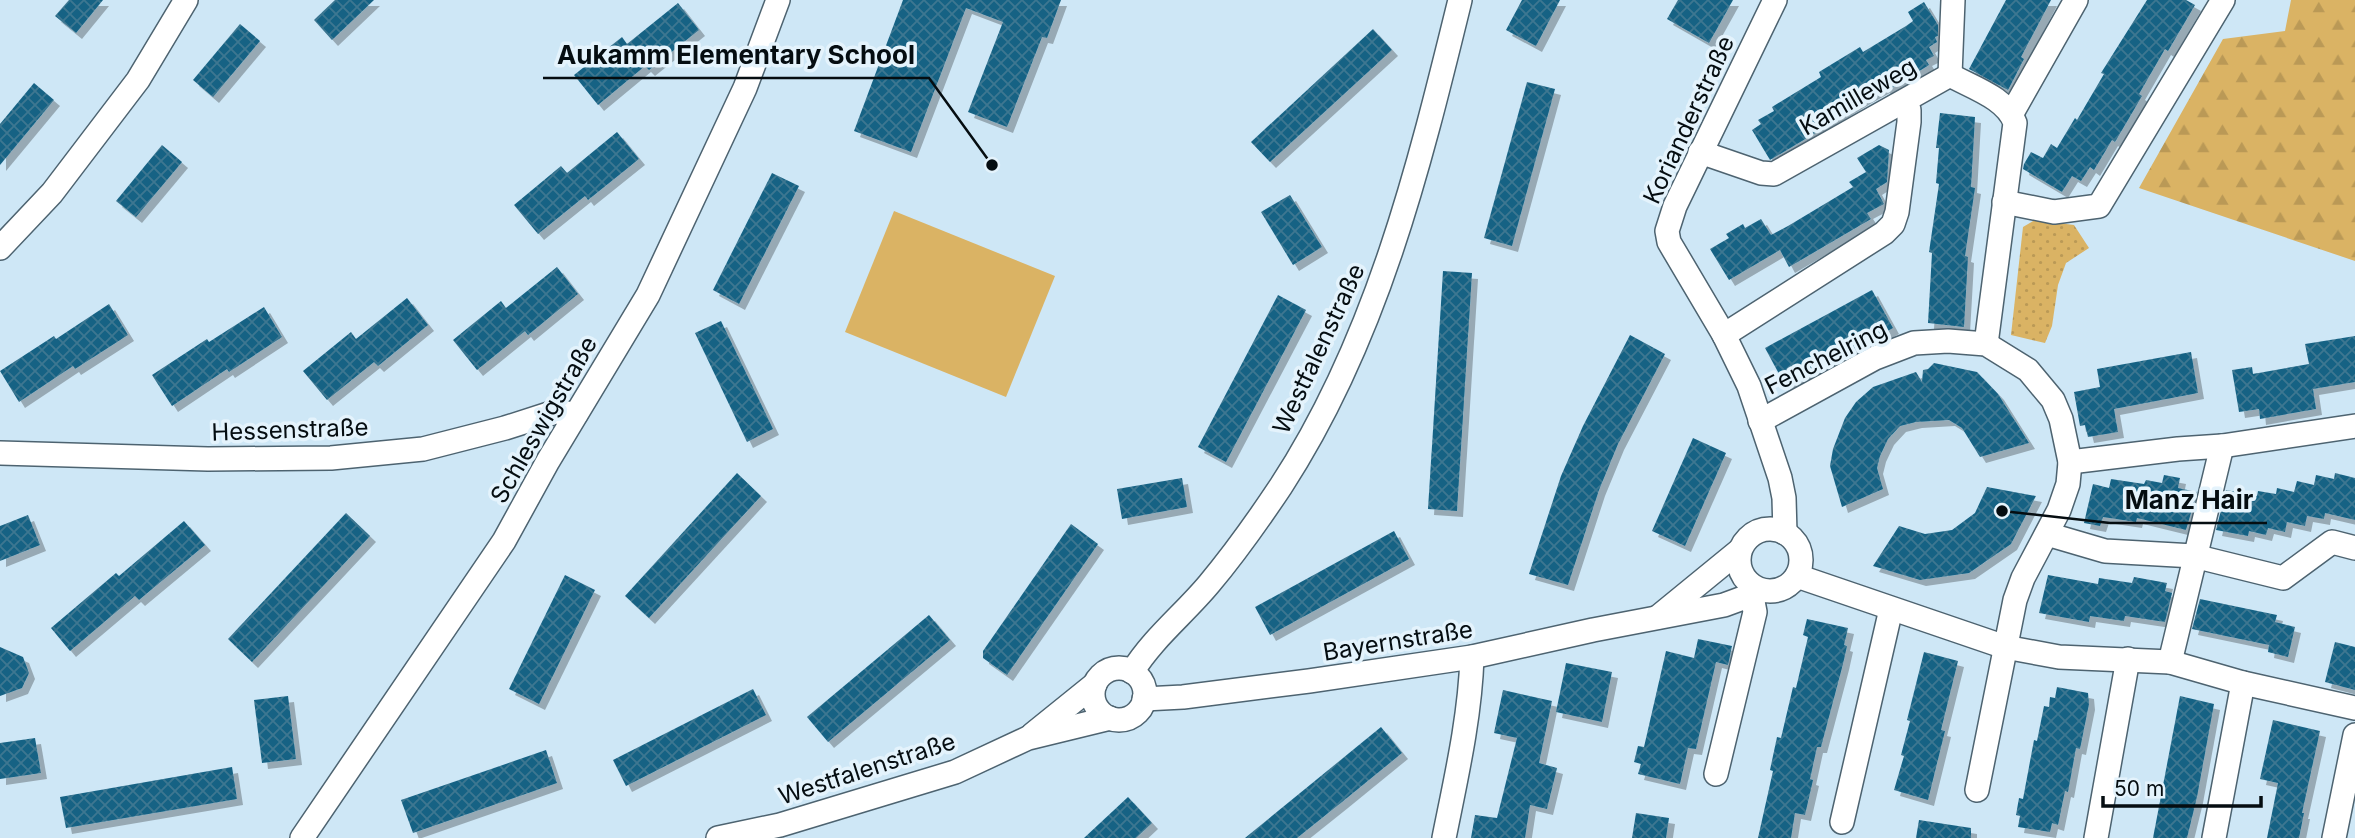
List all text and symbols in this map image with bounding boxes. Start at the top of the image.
callout: Aukamm Elementary School [543,31,929,78]
street label: Korianderstraße [1637,31,1740,208]
text: Aukamm Elementary School [557,39,915,70]
street label: Kamilleweg [1794,52,1921,142]
street label: Westfalenstraße [1266,259,1371,438]
street label: Fenchelring [1760,314,1892,401]
street label: Schleswigstraße [484,331,603,508]
street label: Hessenstraße [211,412,369,447]
callout: Manz Hair [2110,476,2267,523]
text: Manz Hair [2125,484,2254,515]
street label: Bayernstraße [1321,614,1475,667]
street label: Westfalenstraße [775,726,959,811]
scale bar [2103,764,2260,808]
text: 50 m [2114,776,2164,801]

